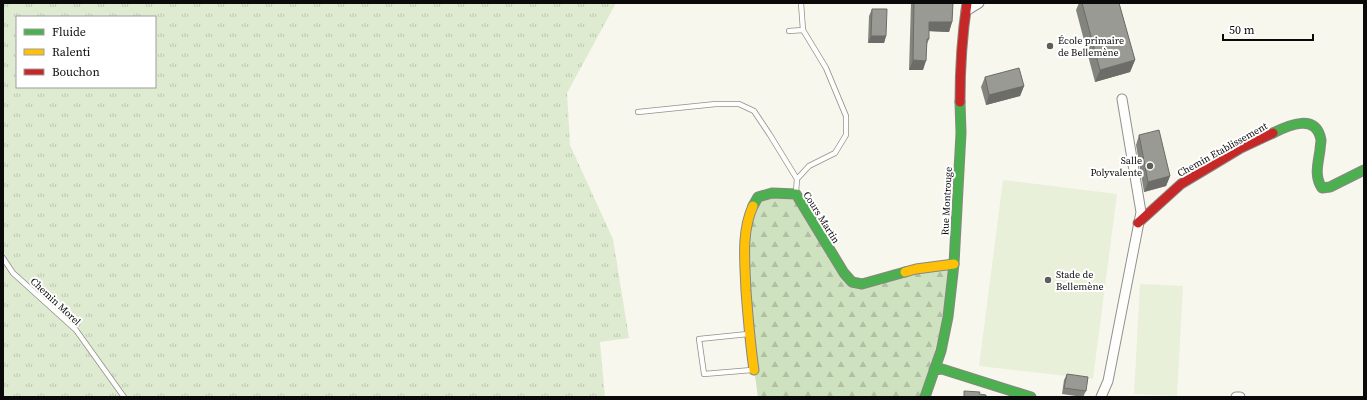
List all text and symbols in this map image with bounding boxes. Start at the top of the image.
legend [16,16,156,88]
scale bar [1223,16,1313,42]
text: 50 m [1229,22,1255,38]
text: Fluide [52,24,86,40]
place label: École primaire de Bellemène [1058,34,1124,59]
marker: École primaire de Bellemène [1045,41,1055,51]
text: Ralenti [52,44,91,60]
text: Bouchon [52,64,100,80]
street label: Chemin Etablissement [1175,119,1270,180]
place label: Salle Polyvalente [1090,154,1142,179]
marker: Salle Polyvalente [1145,161,1155,171]
street label: Rue Montrouge [938,166,955,236]
street label: Cours Martin [800,189,843,246]
place label: Stade de Bellemène [1056,268,1104,293]
street label: Chemin Morel [28,275,84,328]
marker: Stade de Bellemène [1043,275,1053,285]

